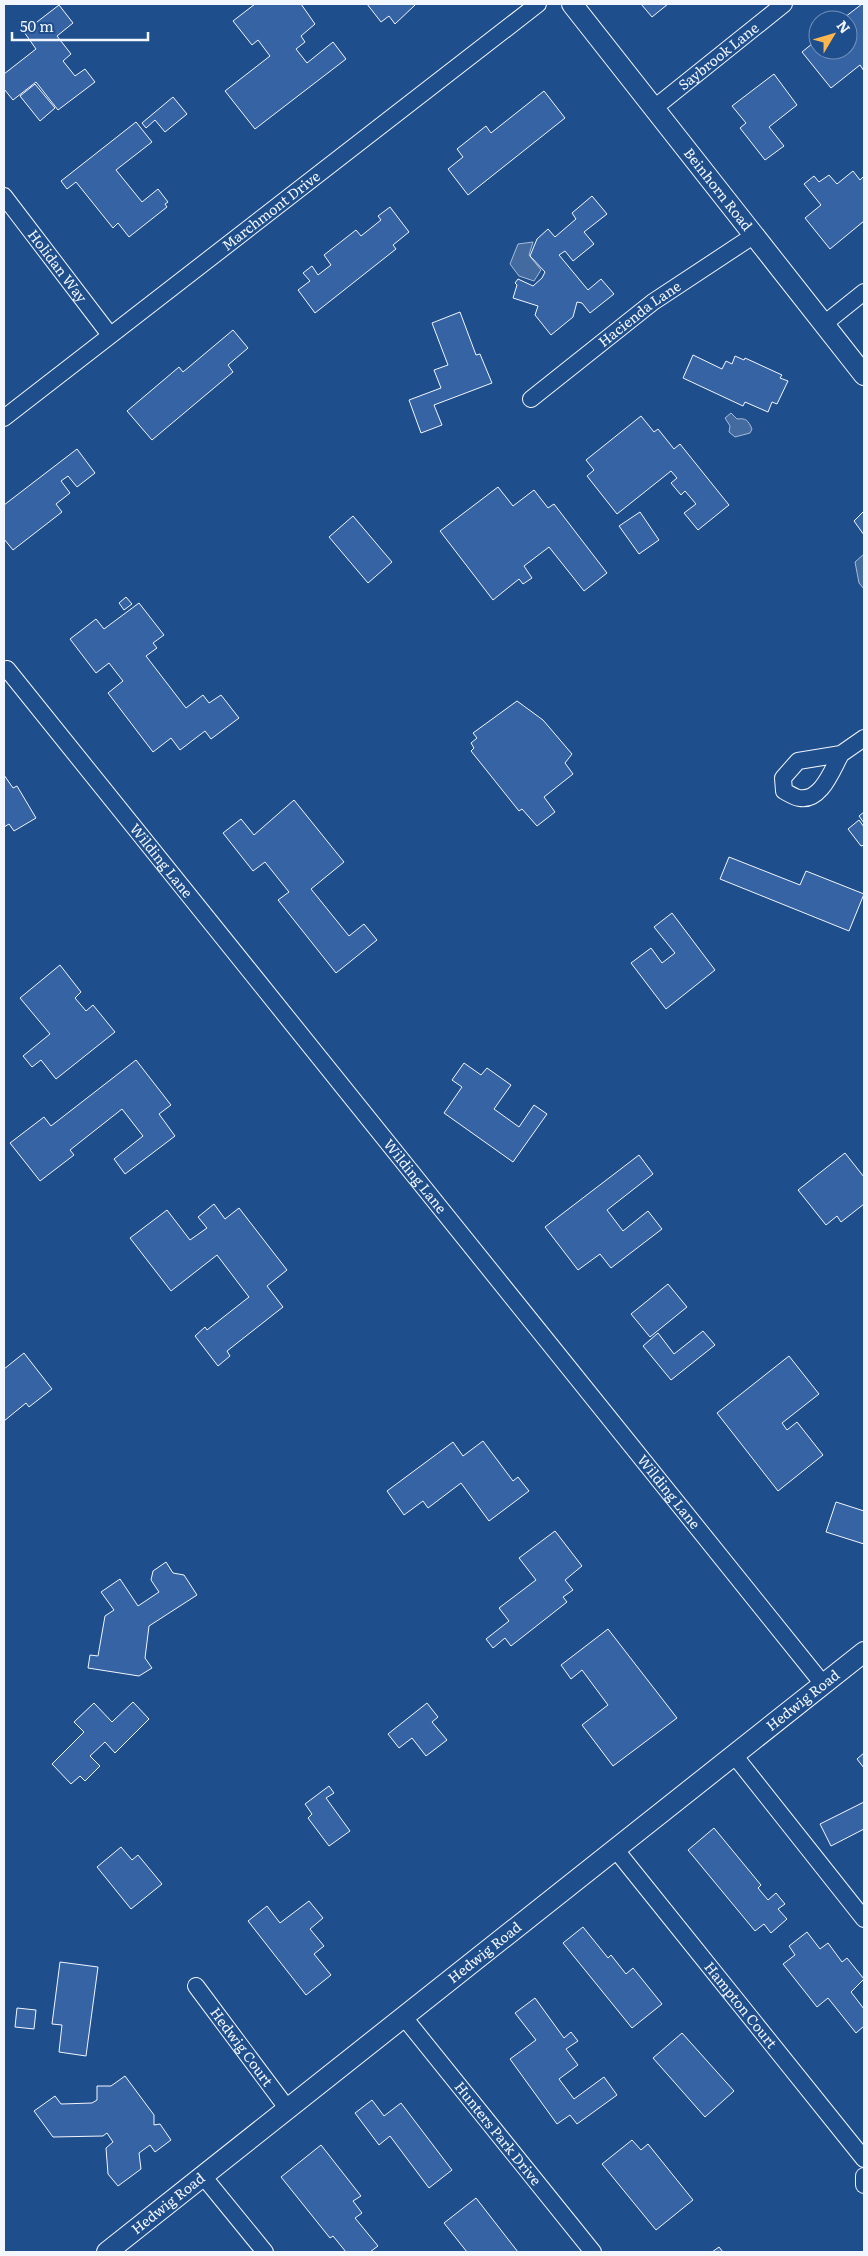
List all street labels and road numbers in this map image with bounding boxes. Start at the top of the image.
street label: Saybrook Lane [673,17,762,94]
street label: Beinhorn Road [680,143,758,235]
street label: Marchmont Drive [217,166,324,255]
street label: Holidan Way [24,225,93,307]
street label: Hacienda Lane [593,275,684,351]
street label: Wilding Lane [126,819,198,902]
street label: Wilding Lane [380,1134,452,1217]
street label: Wilding Lane [633,1450,705,1533]
street label: Hedwig Road [761,1664,844,1735]
street label: Hedwig Road [443,1916,525,1987]
street label: Hampton Court [700,1957,783,2052]
street label: Hedwig Court [206,2003,278,2090]
street label: Hunters Park Drive [451,2077,546,2189]
street label: Hedwig Road [127,2167,209,2238]

